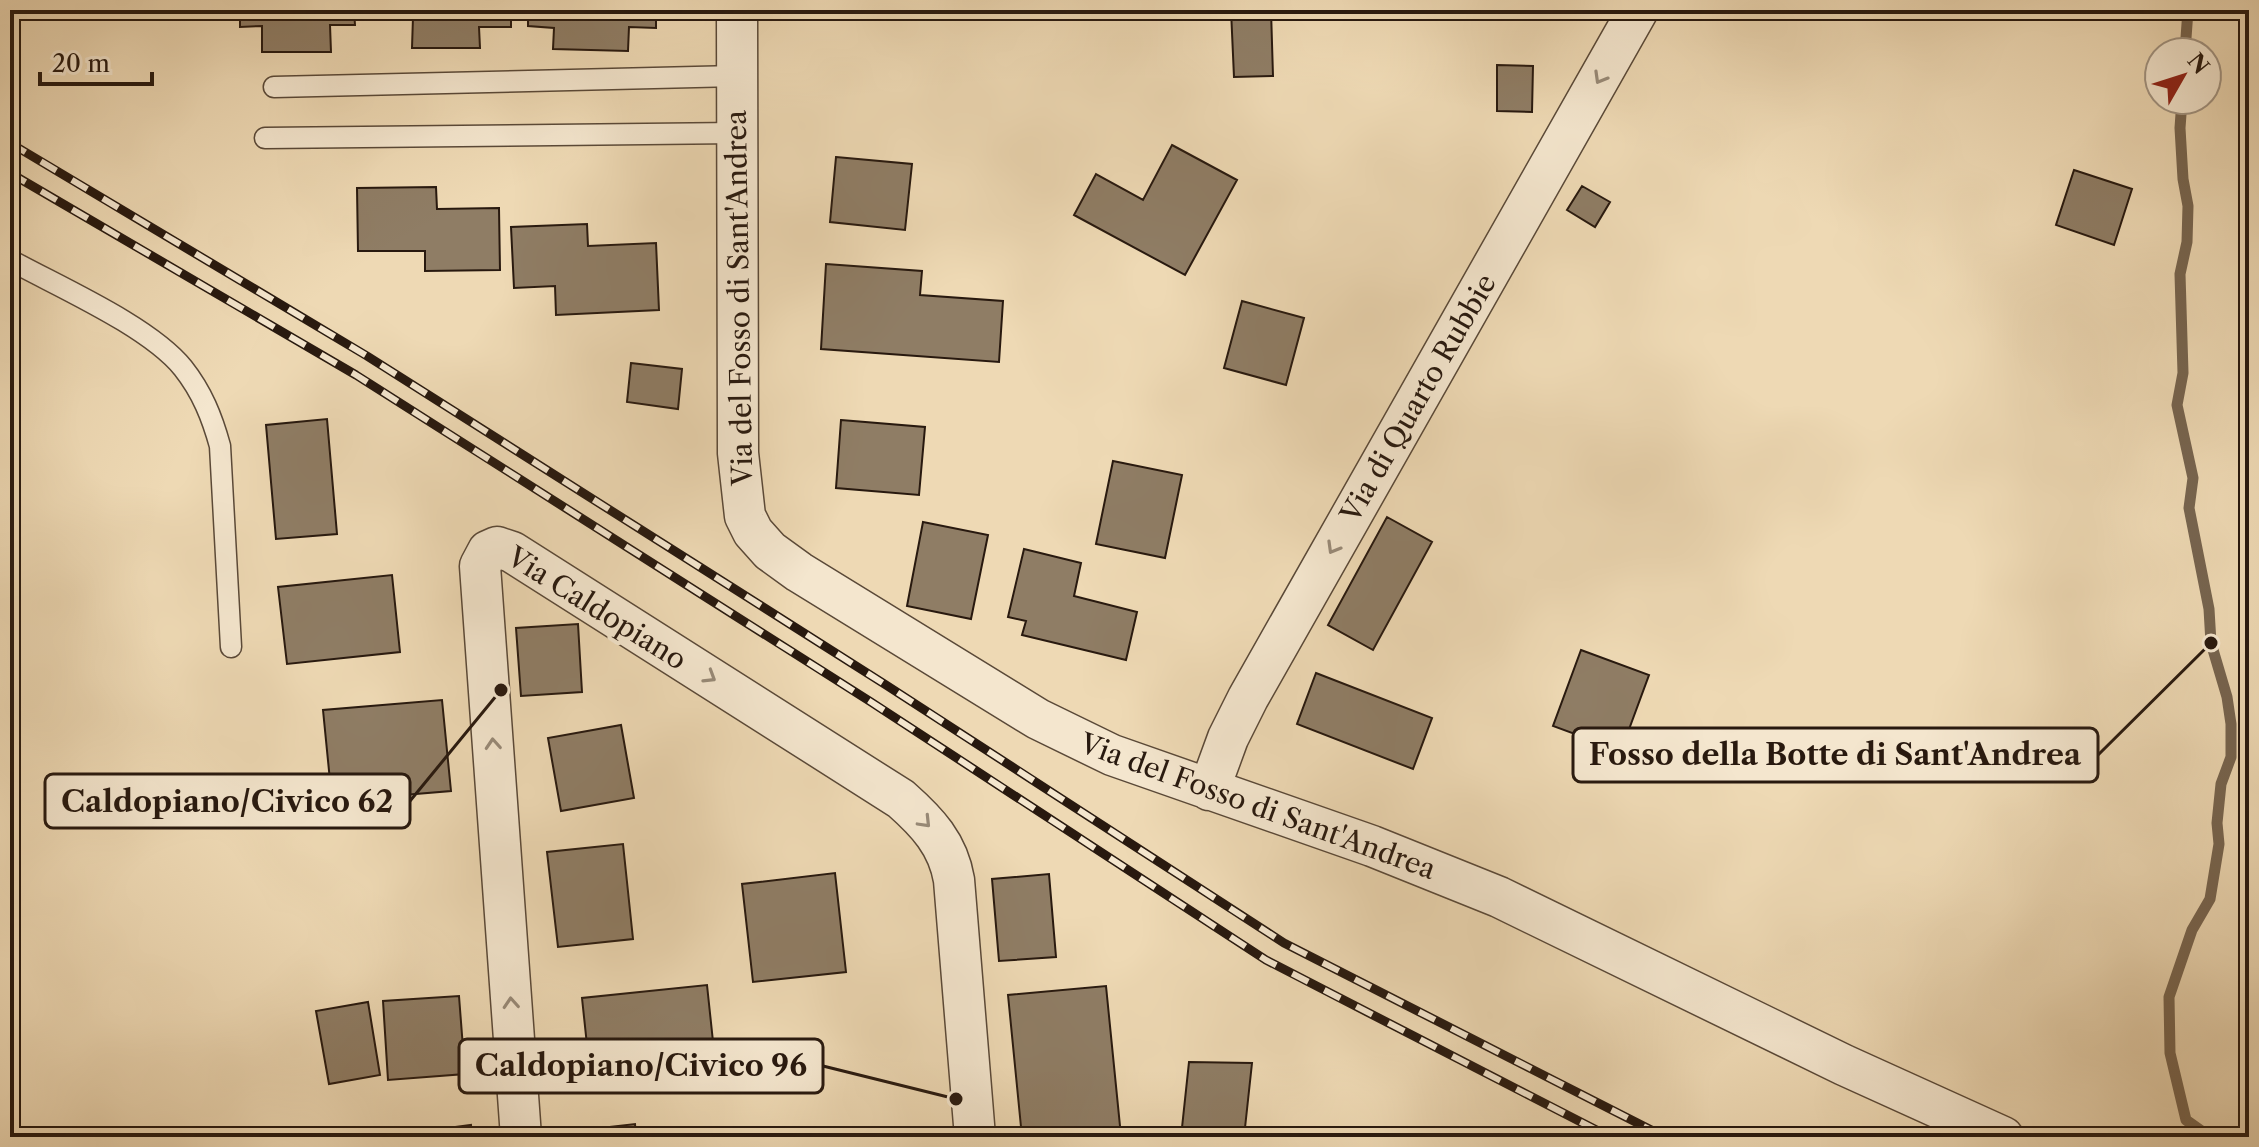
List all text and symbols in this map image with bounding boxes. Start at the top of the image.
scale bar [40,36,152,86]
north arrow [2143,36,2223,116]
text: N [2182,48,2215,80]
text: 20 m [52,49,110,78]
one-way arrow [1594,69,1610,84]
street label: Via del Fosso di Sant'Andrea [719,110,759,487]
street label: Via di Quarto Rubbie [1333,268,1503,529]
street label: Via Caldopiano [500,539,693,677]
one-way arrow [1328,539,1343,554]
one-way arrow [701,668,716,683]
street label: Via del Fosso di Sant'Andrea [1075,725,1441,886]
callout: Fosso della Botte di Sant'Andrea [1573,728,2098,782]
text: Fosso della Botte di Sant'Andrea [1589,736,2082,773]
one-way arrow [485,737,502,750]
callout: Caldopiano/Civico 62 [45,774,410,828]
text: Caldopiano/Civico 62 [61,783,393,820]
one-way arrow [916,813,931,827]
one-way arrow [503,996,520,1009]
callout: Caldopiano/Civico 96 [459,1039,823,1093]
text: Caldopiano/Civico 96 [475,1047,807,1084]

